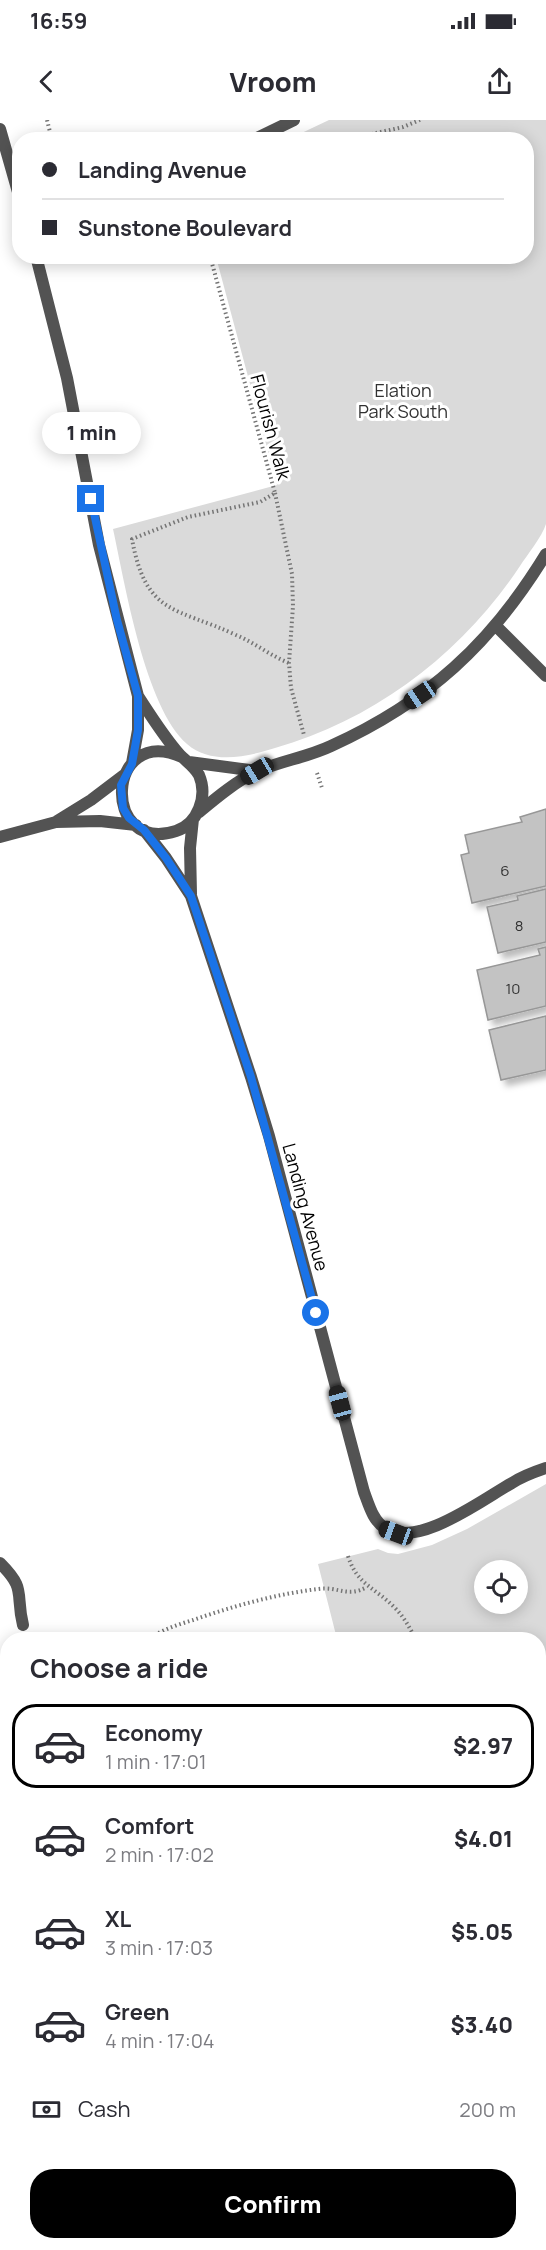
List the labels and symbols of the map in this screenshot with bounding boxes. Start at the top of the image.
street label: Flourish Walk [245,372,297,483]
park label: Elation Park South [358,378,448,423]
callout: 1 min [42,412,140,454]
route end [77,485,104,512]
car [400,677,440,713]
car [237,754,277,788]
house number: 6 [500,860,510,881]
house number: 8 [515,915,523,936]
house number: 10 [506,978,521,999]
street label: Landing Avenue [277,1140,335,1274]
route start [302,1299,329,1326]
car [327,1383,353,1423]
car [376,1518,416,1548]

